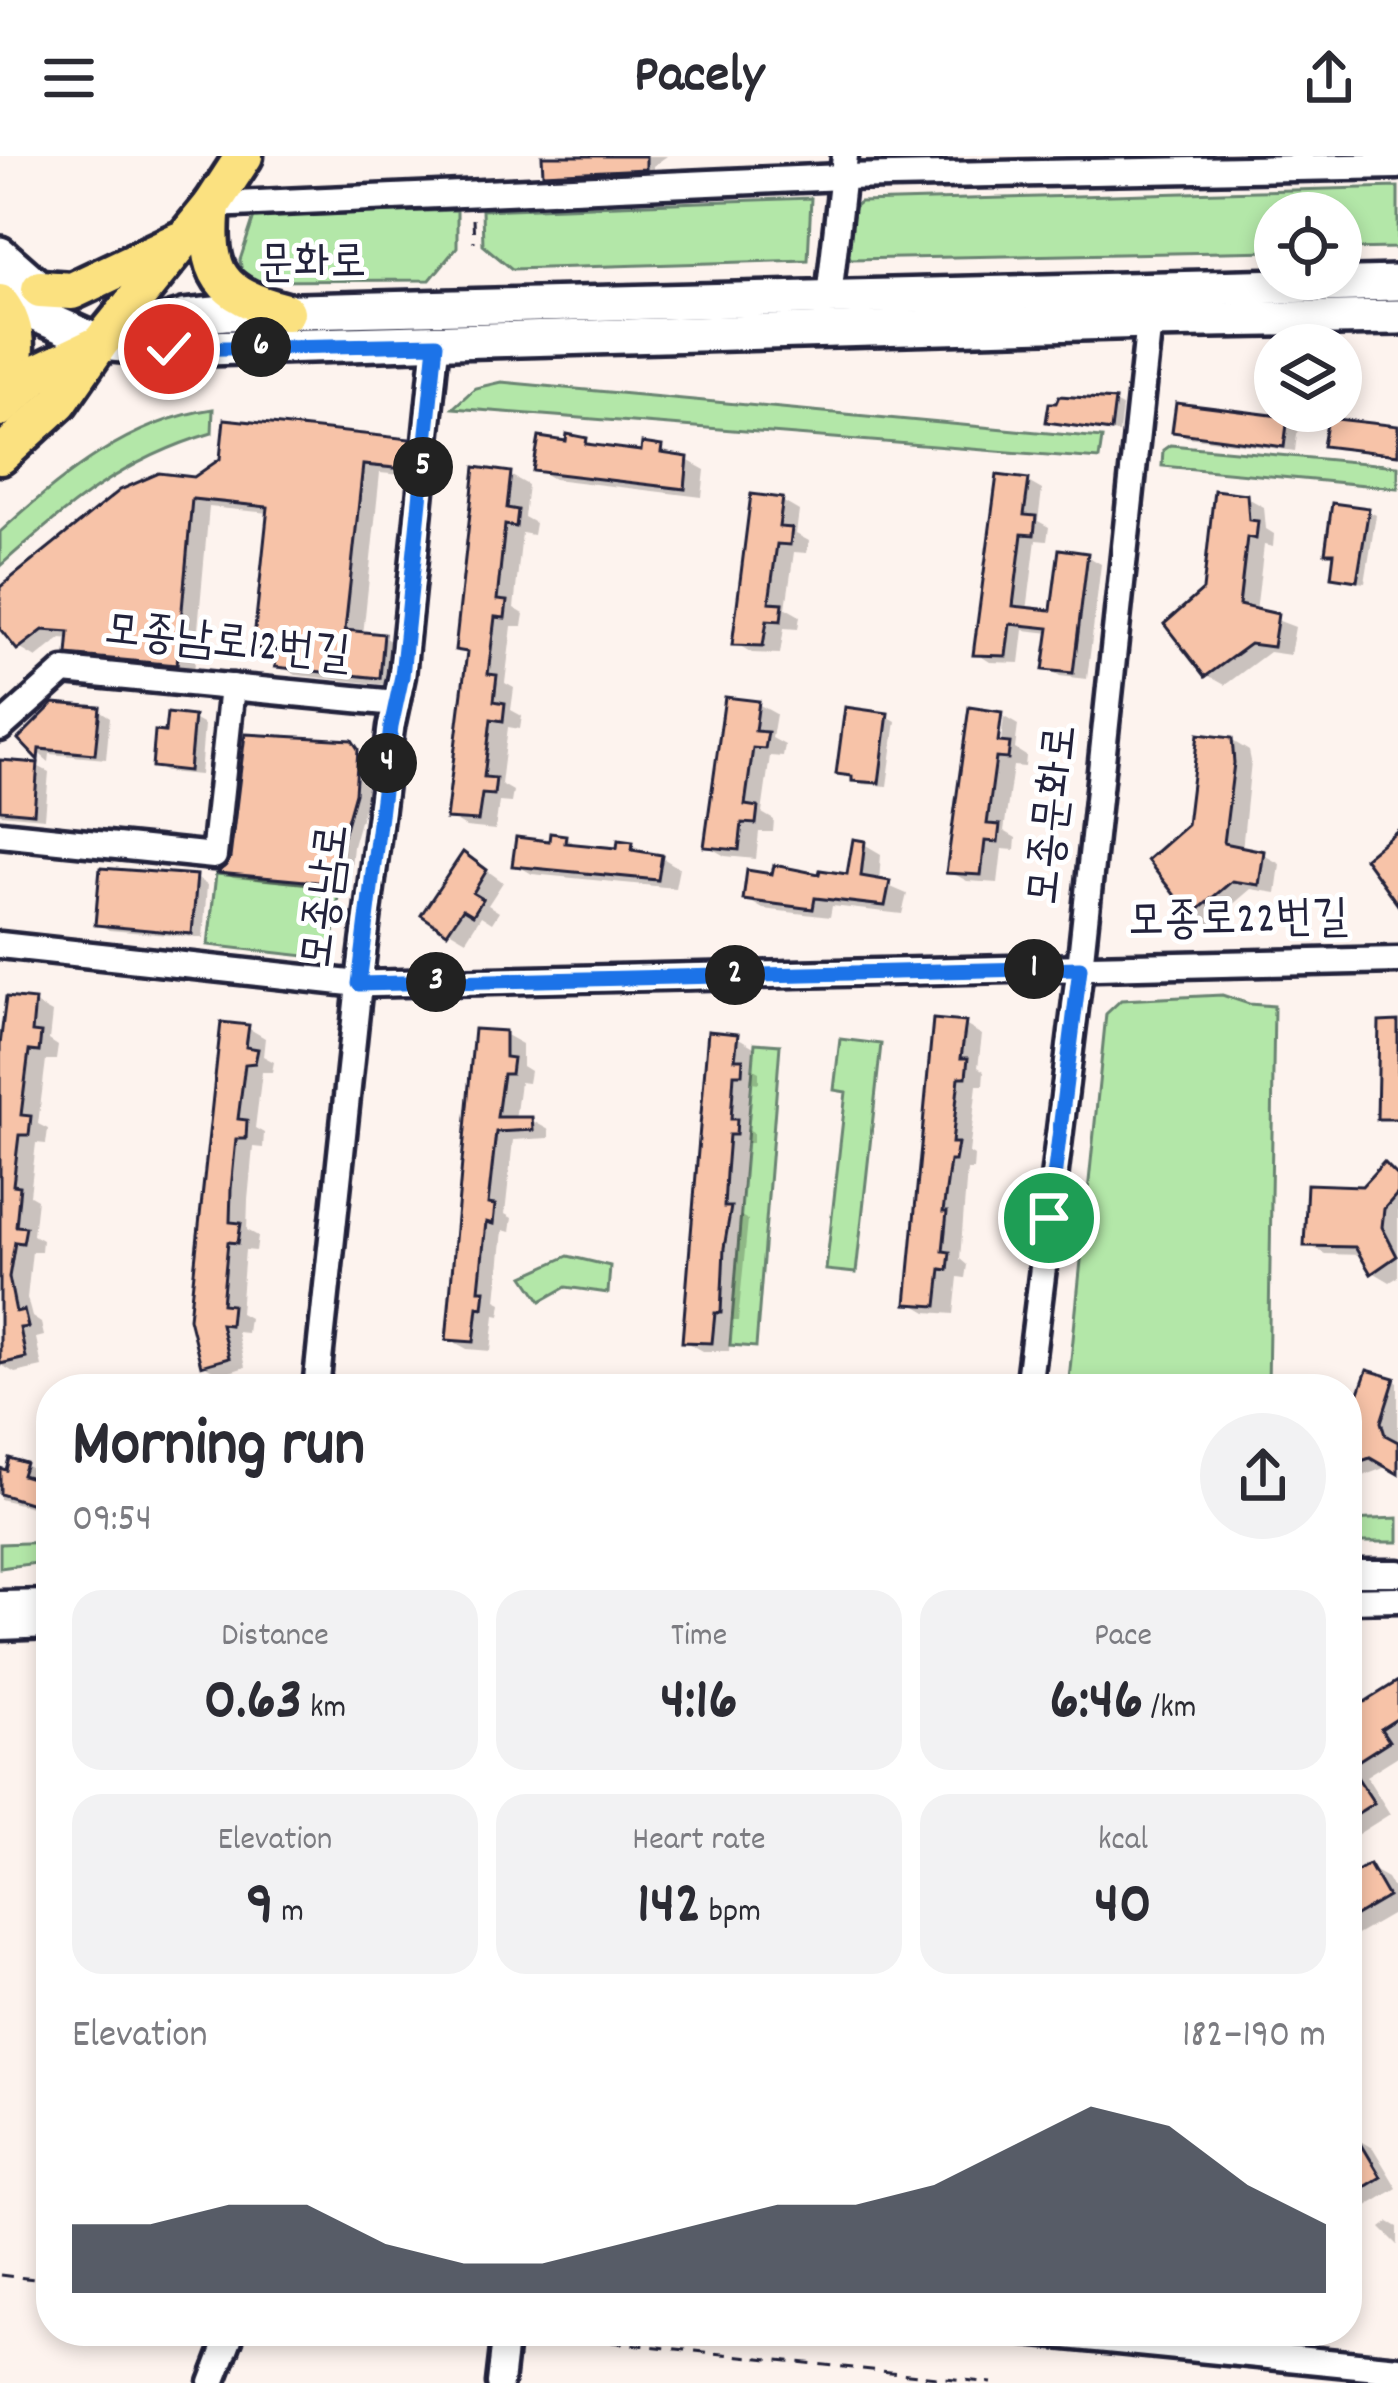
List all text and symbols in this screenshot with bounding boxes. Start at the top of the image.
text: Pacely [634,40,764,117]
icon: menu [36,45,102,111]
icon: share [1296,45,1362,111]
map controls [1254,192,1362,432]
button: locate [1254,192,1362,300]
street label: 문화로 [257,233,367,299]
pin [118,298,220,400]
icon: check [136,316,202,382]
pin: 6 [231,317,291,377]
text: 6 [253,323,269,370]
button: layers [1254,324,1362,432]
pin: 5 [393,437,453,497]
text: 5 [415,443,431,490]
street label: 모종남로12번길 [101,600,353,690]
street label: 모종문화로 [1014,722,1096,908]
pin: 4 [357,733,417,793]
text: 4 [380,739,394,786]
street label: 모종남로 [287,820,369,972]
street label: 모종로22번길 [1127,888,1349,956]
pin: 1 [1004,939,1064,999]
pin: 2 [705,945,765,1005]
text: 1 [1030,945,1038,992]
text: 2 [728,951,742,998]
pin: 3 [406,952,466,1012]
text: 3 [429,958,443,1005]
pin [998,1167,1100,1269]
icon: arrive [1016,1185,1082,1251]
text: Morning run [72,1402,365,1496]
button: share [1200,1413,1326,1539]
text: 09:54 [72,1494,152,1549]
text: Distance [221,1614,329,1661]
text: Time [671,1614,727,1661]
text: Pace [1094,1614,1152,1661]
text: 0.63 [204,1661,302,1747]
text: 4:16 [660,1661,738,1747]
text: 6:46 [1050,1661,1143,1747]
text: km [302,1686,346,1733]
text: /km [1143,1686,1196,1733]
text: Elevation [218,1818,332,1865]
text: Heart rate [632,1818,766,1865]
text: kcal [1098,1818,1148,1865]
text: 9 [246,1865,274,1951]
text: 142 [637,1865,701,1951]
text: 40 [1094,1865,1152,1951]
text: m [274,1890,304,1937]
text: bpm [701,1890,761,1937]
text: Elevation [72,2010,208,2065]
text: 182–190 m [1182,2010,1326,2065]

